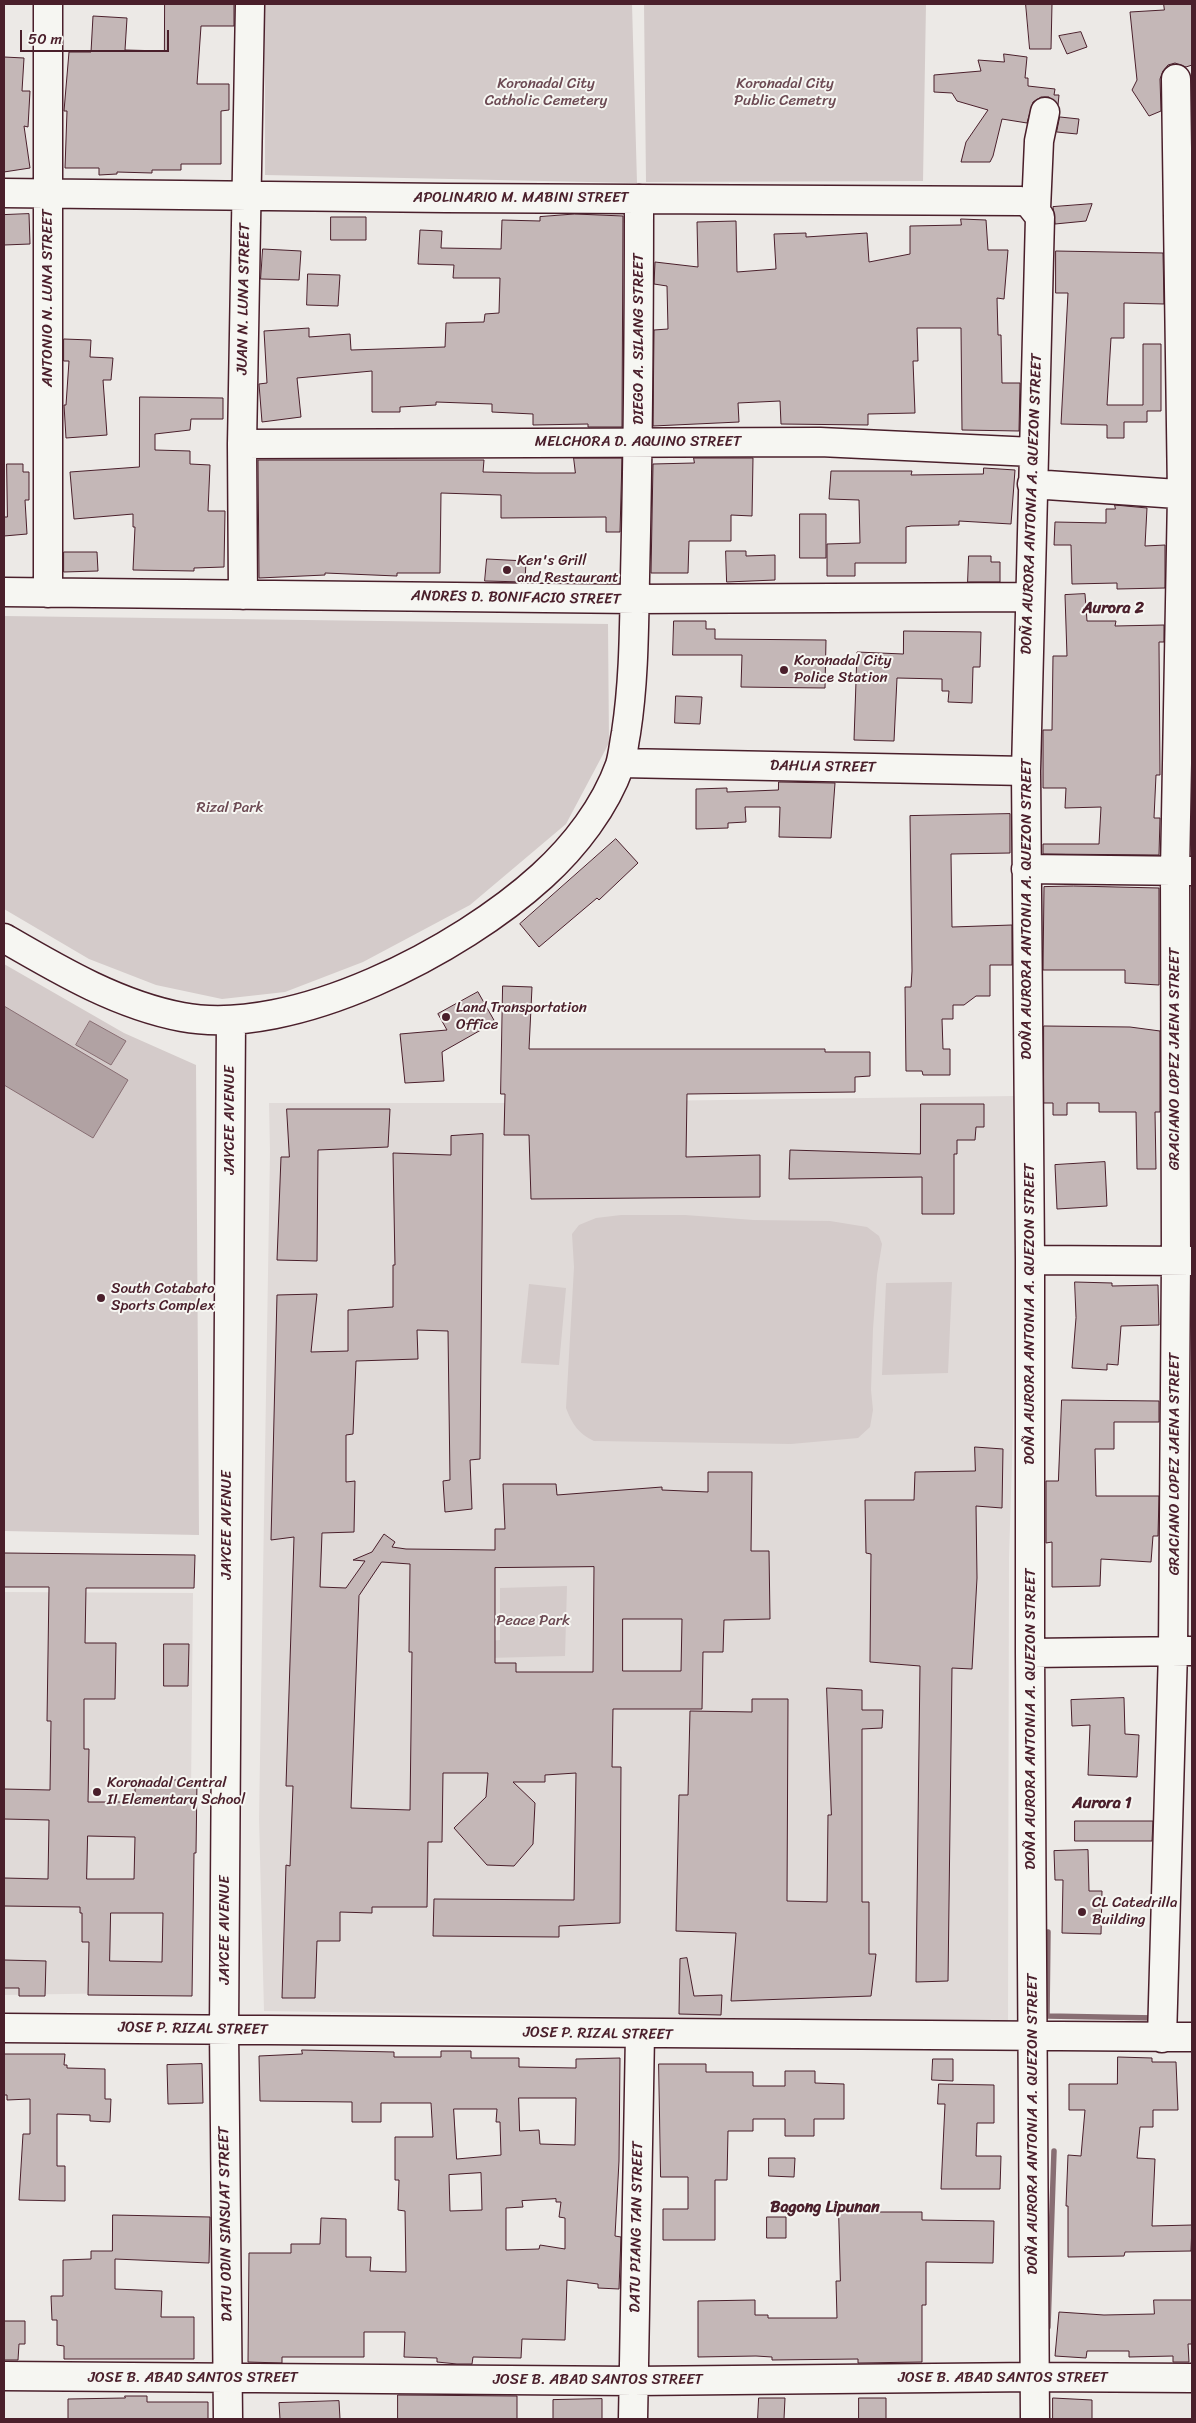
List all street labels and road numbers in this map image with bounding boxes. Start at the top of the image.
street label: APOLINARIO M. MABINI STREET [413,189,629,207]
street label: ANTONIO N. LUNA STREET [39,209,57,387]
street label: JUAN N. LUNA STREET [234,223,254,375]
street label: DIEGO A. SILANG STREET [630,253,648,425]
street label: DOÑA AURORA ANTONIA A. QUEZON STREET [1018,353,1046,655]
street label: MELCHORA D. AQUINO STREET [535,433,741,451]
street label: ANDRES D. BONIFACIO STREET [411,587,621,609]
street label: DAHLIA STREET [770,757,876,777]
street label: DOÑA AURORA ANTONIA A. QUEZON STREET [1018,758,1036,1060]
street label: GRACIANO LOPEZ JAENA STREET [1166,948,1184,1170]
street label: JAYCEE AVENUE [221,1066,239,1174]
street label: DOÑA AURORA ANTONIA A. QUEZON STREET [1021,1163,1039,1465]
street label: GRACIANO LOPEZ JAENA STREET [1166,1353,1184,1575]
street label: JAYCEE AVENUE [218,1471,236,1579]
street label: DOÑA AURORA ANTONIA A. QUEZON STREET [1022,1568,1040,1870]
street label: JAYCEE AVENUE [216,1876,234,1984]
street label: DOÑA AURORA ANTONIA A. QUEZON STREET [1024,1973,1042,2275]
street label: JOSE P. RIZAL STREET [118,2019,268,2039]
street label: JOSE P. RIZAL STREET [523,2024,673,2044]
street label: DATU ODIN SINSUAT STREET [215,2126,237,2322]
street label: DATU PIANG TAN STREET [627,2141,647,2313]
street label: JOSE B. ABAD SANTOS STREET [88,2369,298,2387]
street label: JOSE B. ABAD SANTOS STREET [898,2369,1108,2387]
street label: JOSE B. ABAD SANTOS STREET [493,2371,703,2389]

